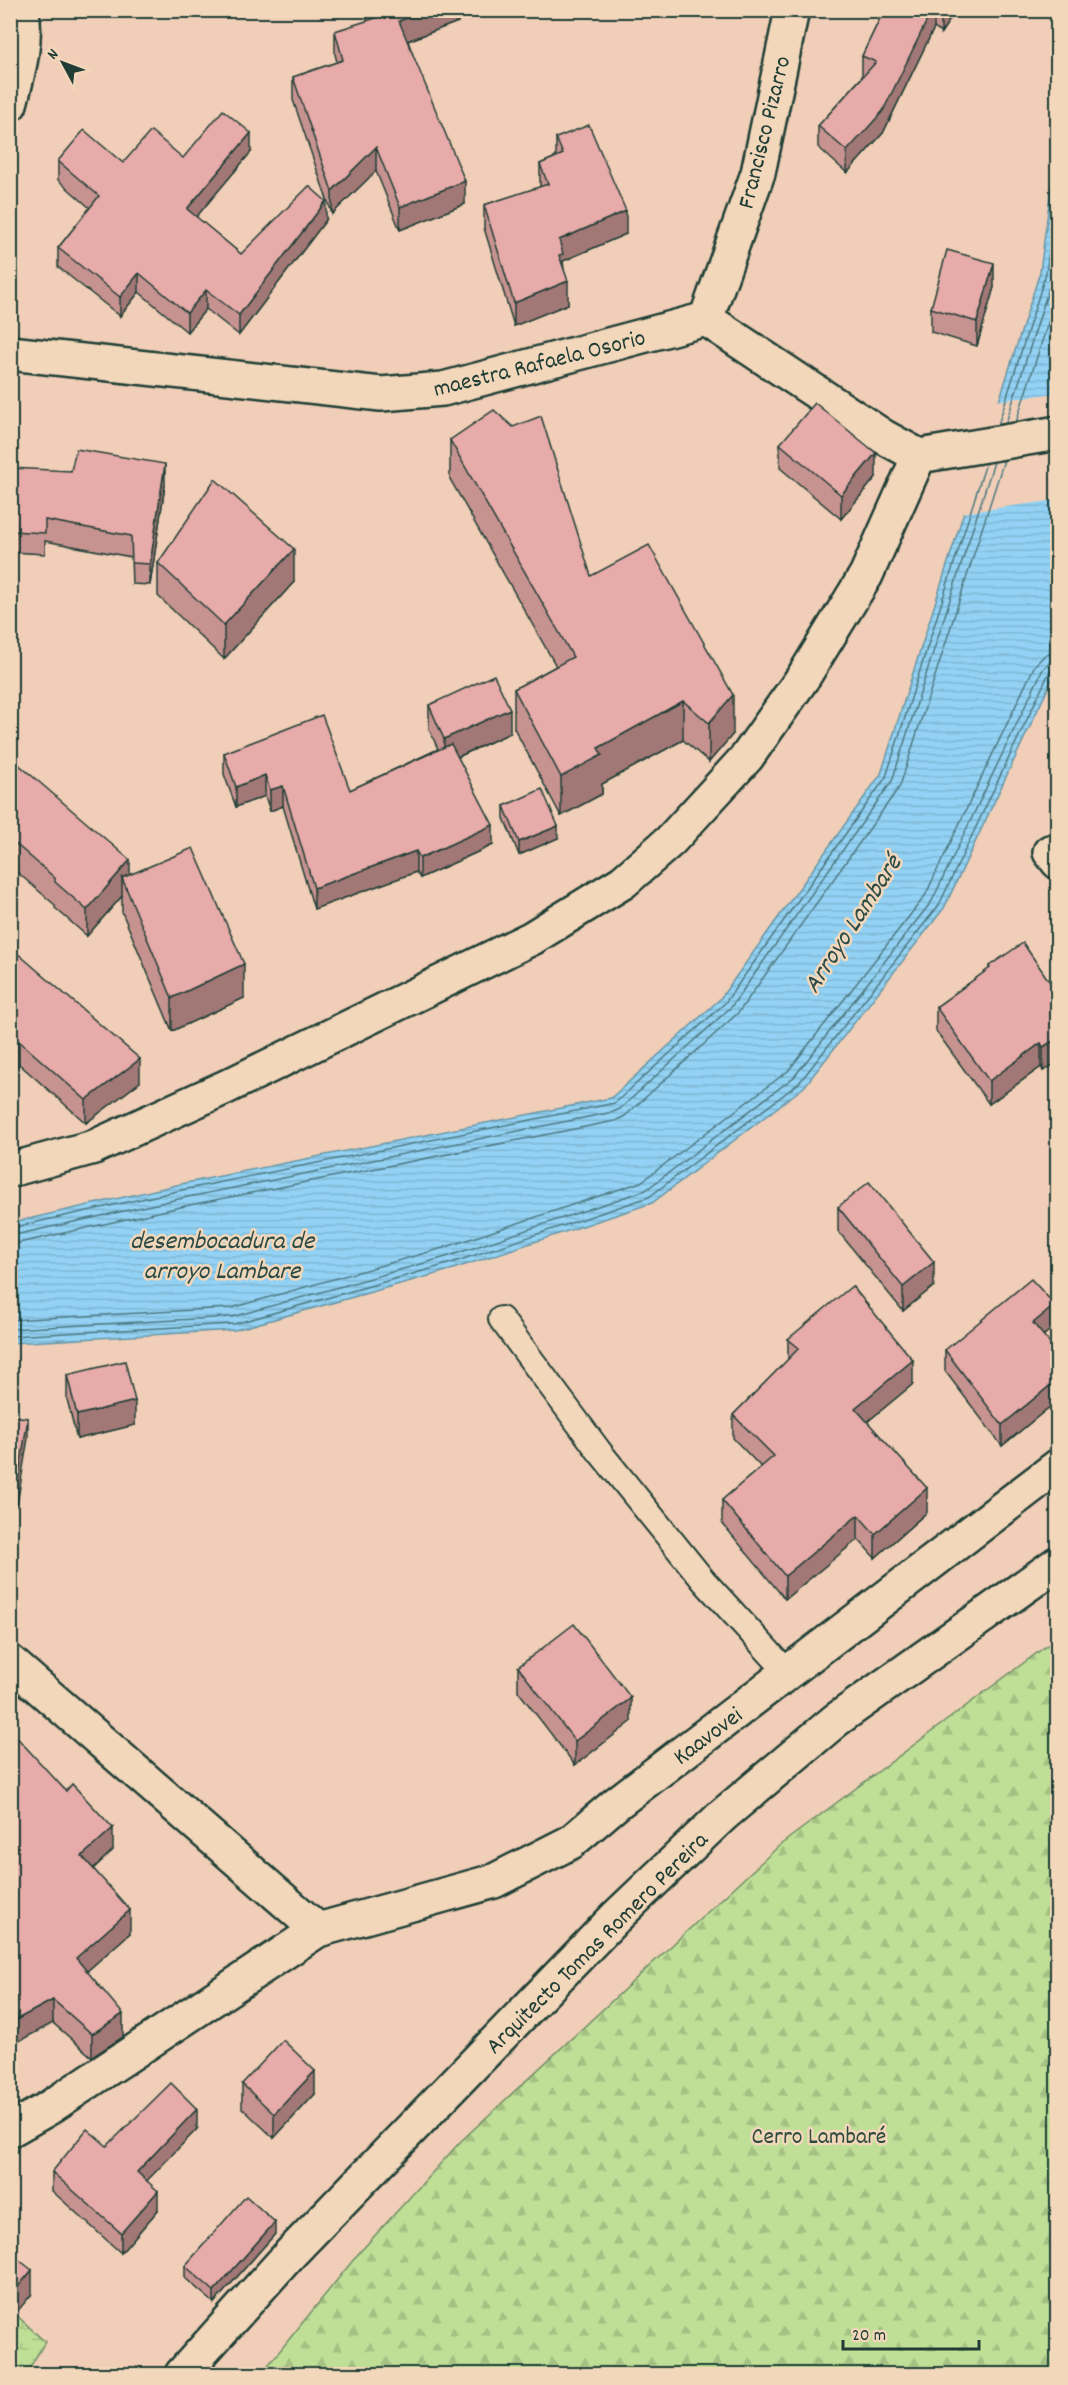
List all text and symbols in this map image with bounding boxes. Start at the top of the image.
north arrow [33,33,93,93]
text: N [42,44,65,65]
street label: Francisco Pizarro [731,53,801,213]
street label: maestra Rafaela Osorio [430,322,649,408]
water label: Arroyo Lambaré [795,846,914,1001]
water label: desembocadura de arroyo Lambare [130,1224,316,1291]
street label: Kaavovei [667,1700,751,1775]
street label: Arquitecto Tomas Romero Pereira [479,1824,718,2063]
park label: Cerro Lambaré [752,2121,886,2155]
scale bar [843,2313,980,2351]
text: 20 m [852,2324,886,2349]

